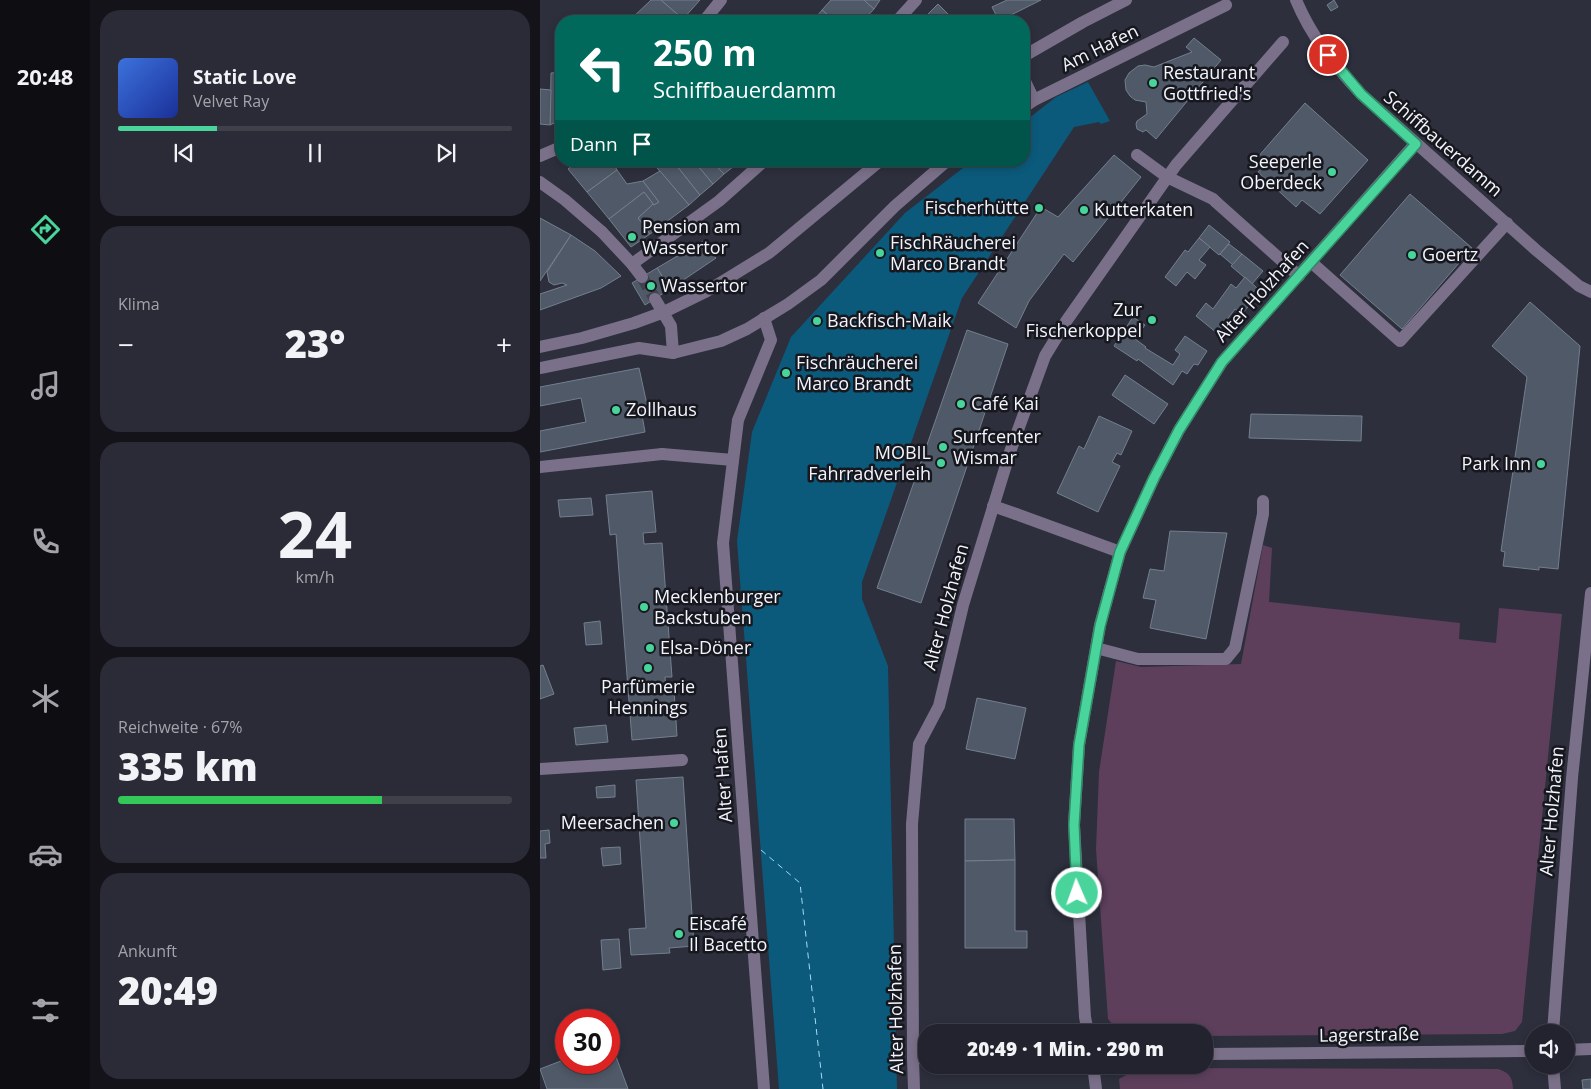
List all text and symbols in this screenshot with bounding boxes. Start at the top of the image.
street label: Am Hafen [1057,18,1142,76]
text: 250 m [653,29,757,76]
pin [1307,34,1349,76]
icon: left [570,35,635,100]
icon: arrive [1314,41,1342,69]
place label: Restaurant Gottfried's [1163,60,1255,105]
text: 20:48 [17,61,73,91]
text: Static Love [193,64,296,90]
text: Schiffbauerdamm [653,74,836,104]
marker: Restaurant Gottfried's [1147,77,1159,89]
street label: Schiffbauerdamm [1379,85,1508,202]
text: Velvet Ray [193,90,269,112]
icon: arrive [628,130,656,158]
text: Dann [570,131,618,157]
icon: previous [170,139,198,167]
icon: pause [301,139,329,167]
icon: next [432,139,460,167]
place label: Seeperle Oberdeck [1240,149,1323,194]
marker: Seeperle Oberdeck [1326,166,1338,178]
place label: Fischerhütte [924,195,1029,219]
place label: Kutterkaten [1094,197,1193,221]
marker: Fischerhütte [1033,202,1045,214]
marker: Kutterkaten [1078,204,1090,216]
icon: directions [28,212,63,247]
place label: Pension am Wassertor [642,214,740,259]
place label: FischRäucherei Marco Brandt [890,230,1016,275]
marker: Pension am Wassertor [626,231,638,243]
street label: Alter Holzhafen [1209,234,1314,347]
place label: Goertz [1422,242,1478,266]
marker: FischRäucherei Marco Brandt [874,247,886,259]
marker: Goertz [1406,249,1418,261]
place label: Wassertor [661,273,747,297]
marker: Wassertor [645,280,657,292]
text: Klima [118,293,160,315]
place label: Zur Fischerkoppel [1026,297,1143,342]
place label: Backfisch-Maik [827,308,952,332]
marker: Zur Fischerkoppel [1146,314,1158,326]
marker: Backfisch-Maik [811,315,823,327]
text: 23° [285,317,345,369]
text: − [118,325,134,363]
text: + [496,325,512,363]
place label: Fischräucherei Marco Brandt [796,350,918,395]
marker: Fischräucherei Marco Brandt [780,367,792,379]
icon: music [28,368,63,403]
place label: Café Kai [971,391,1039,415]
place label: Zollhaus [626,397,697,421]
marker: Café Kai [955,398,967,410]
marker: Zollhaus [610,404,622,416]
place label: Surfcenter Wismar [953,424,1042,469]
place label: MOBIL Fahrradverleih [808,440,931,485]
marker: Surfcenter Wismar [937,441,949,453]
place label: Park Inn [1462,451,1531,475]
marker: MOBIL Fahrradverleih [935,457,947,469]
marker: Park Inn [1535,458,1547,470]
text: 24 [278,489,352,577]
icon: phone [28,524,63,559]
street label: Alter Holzhafen [917,541,973,673]
text: km/h [296,566,334,588]
place label: Mecklenburger Backstuben [654,584,781,629]
marker: Mecklenburger Backstuben [638,601,650,613]
place label: Elsa-Döner [660,635,752,659]
marker: Elsa-Döner [644,642,656,654]
marker: Parfümerie Hennings [642,662,654,674]
place label: Parfümerie Hennings [601,674,695,719]
icon: climate [28,681,63,716]
text: Reichweite · 67% [118,716,243,738]
street label: Alter Hafen [707,727,737,823]
text: 335 km [118,740,258,792]
street label: Alter Holzhafen [1533,745,1569,877]
place label: Meersachen [561,810,664,834]
marker: Meersachen [668,817,680,829]
icon: car [28,837,63,872]
position arrow [1050,866,1102,918]
place label: Eiscafé Il Bacetto [689,911,767,956]
marker: Eiscafé Il Bacetto [673,928,685,940]
text: Ankunft [118,940,177,962]
street label: Alter Holzhafen [882,944,908,1074]
text: 20:49 [118,964,218,1016]
icon: filters [28,993,63,1028]
speed limit sign: 30 [555,1009,620,1074]
street label: Lagerstraße [1319,1021,1419,1047]
map controls [1525,1024,1575,1074]
button: sound [1525,1024,1575,1074]
text: 20:49 · 1 Min. · 290 m [967,1036,1164,1062]

